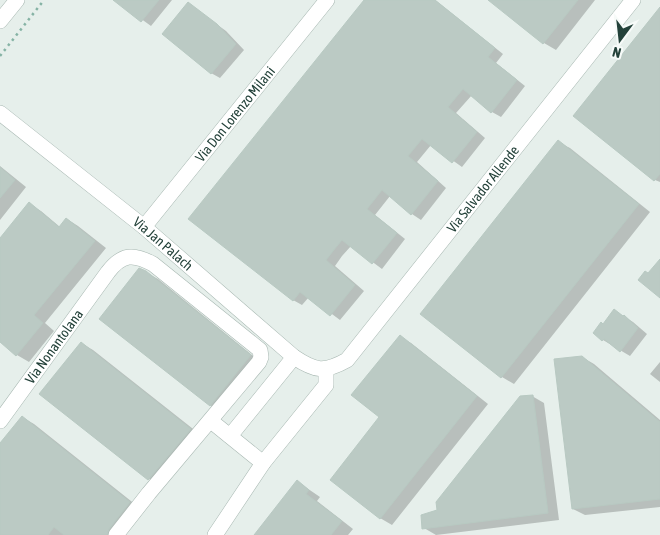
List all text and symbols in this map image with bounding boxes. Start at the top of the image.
north arrow [595,15,645,65]
text: N [611,44,623,61]
street label: Via Don Lorenzo Milani [192,63,278,165]
street label: Via Salvador Allende [443,142,522,236]
street label: Via Jan Palach [130,214,196,274]
street label: Via Nonantolana [22,306,86,387]

